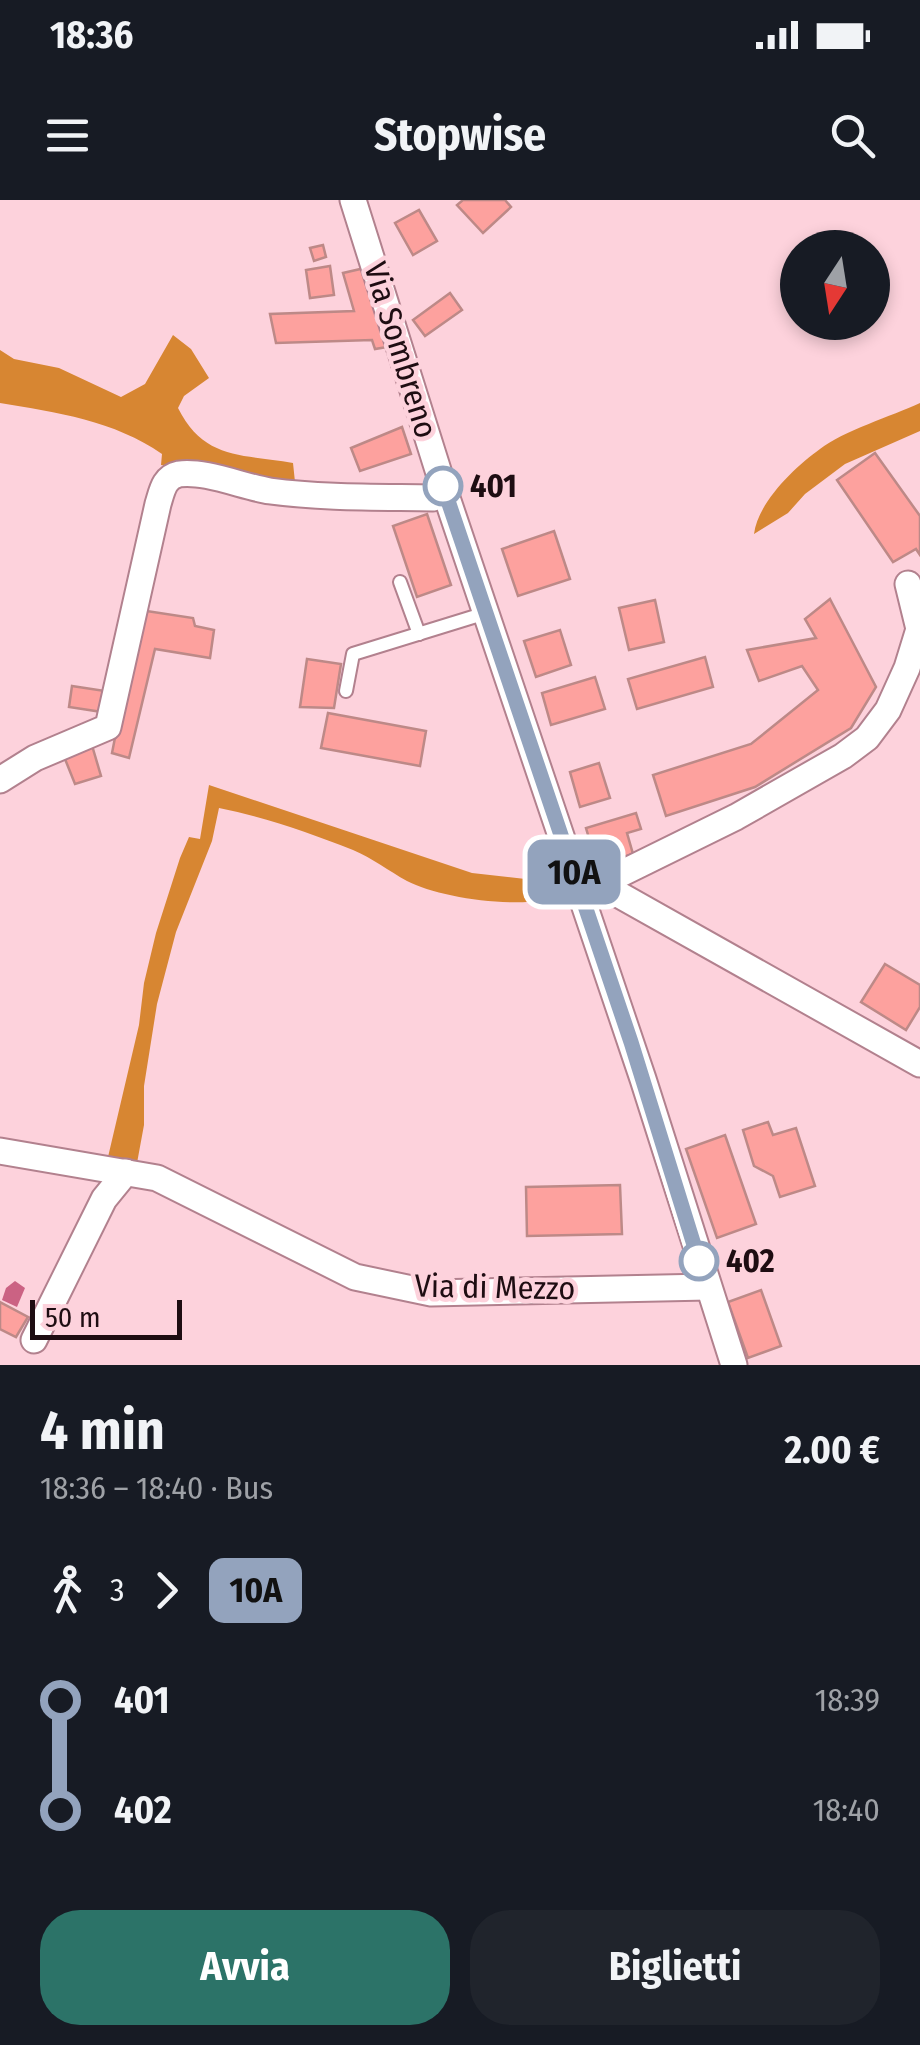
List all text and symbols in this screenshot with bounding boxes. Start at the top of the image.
text: 18:36 [50,12,133,58]
icon: menu [40,108,95,163]
text: Stopwise [374,108,546,162]
icon: search [825,108,880,163]
north arrow [780,230,890,340]
map controls [780,230,890,340]
street label: Via Sombreno [356,258,446,442]
marker: 401 [424,467,462,505]
place label: 401 [470,467,517,505]
line badge: 10A [516,840,632,904]
text: 10A [548,851,600,893]
marker: 402 [680,1242,718,1280]
place label: 402 [726,1242,775,1280]
street label: Via di Mezzo [414,1267,576,1307]
scale bar [30,1295,182,1340]
text: 50 m [45,1301,101,1334]
text: 4 min [40,1398,165,1464]
text: 2.00 € [784,1427,880,1473]
text: 18:36 – 18:40 · Bus [40,1469,273,1507]
icon: walk [40,1563,95,1618]
icon: forward [139,1563,194,1618]
text: 10A [229,1569,282,1611]
text: 3 [110,1571,124,1609]
text: 401 [114,1677,170,1723]
text: 18:39 [815,1681,880,1719]
text: 402 [114,1787,172,1833]
text: 18:40 [813,1791,880,1829]
button: Avvia [40,1910,450,2025]
button: Biglietti [470,1910,880,2025]

